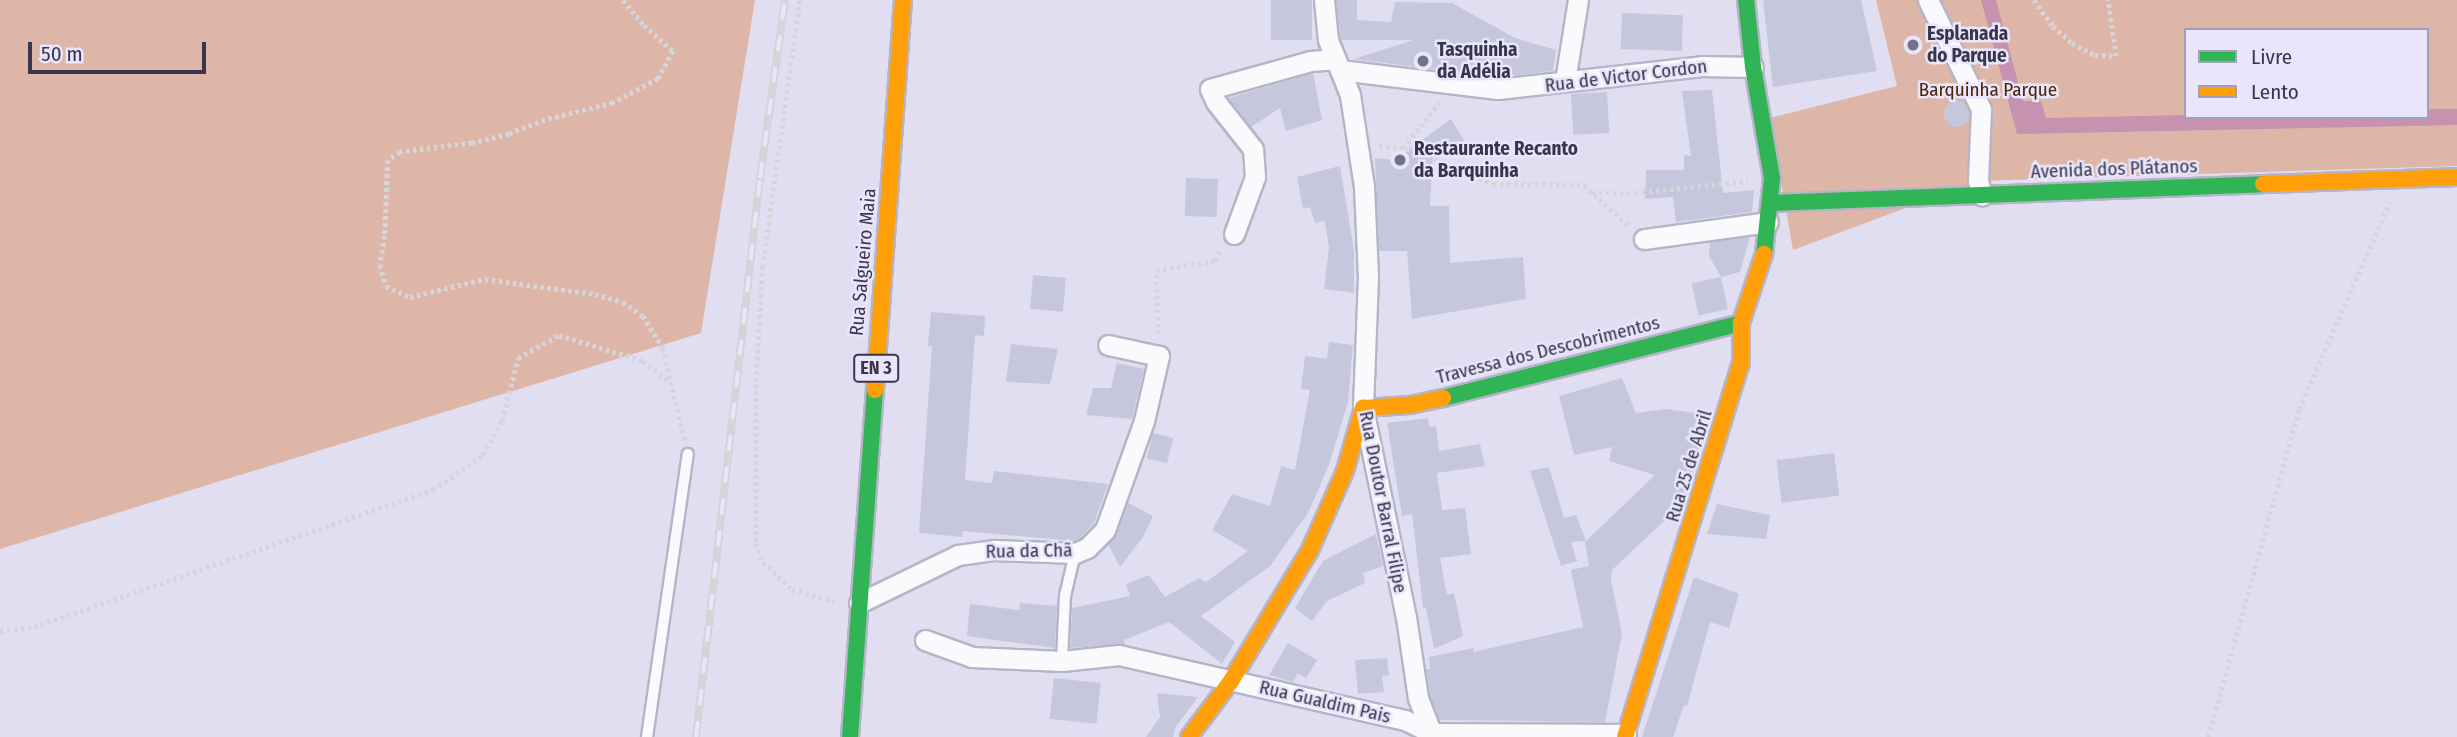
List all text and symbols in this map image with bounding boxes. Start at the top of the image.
place label: Esplanada do Parque [1927,23,2008,67]
scale bar [32,28,210,72]
legend [2184,28,2429,119]
marker: Esplanada do Parque [1905,37,1921,53]
place label: Tasquinha da Adélia [1437,39,1518,83]
text: 50 m [41,41,83,67]
text: Livre [2251,44,2292,70]
marker: Tasquinha da Adélia [1415,53,1431,69]
street label: Rua de Victor Cordon [1544,55,1708,97]
park label: Barquinha Parque [1919,79,2057,101]
text: Lento [2251,79,2299,105]
place label: Restaurante Recanto da Barquinha [1414,138,1578,182]
marker: Restaurante Recanto da Barquinha [1392,152,1408,168]
street label: Avenida dos Plátanos [2030,155,2198,183]
street label: Rua Salgueiro Maia [845,187,881,337]
street label: Travessa dos Descobrimentos [1434,311,1662,389]
road number: EN 3 [852,354,900,382]
street label: Rua 25 de Abril [1661,407,1717,525]
street label: Rua Doutor Barral Filipe [1354,409,1412,595]
street label: Rua da Chã [985,539,1073,563]
street label: Rua Gualdim Pais [1257,676,1393,728]

